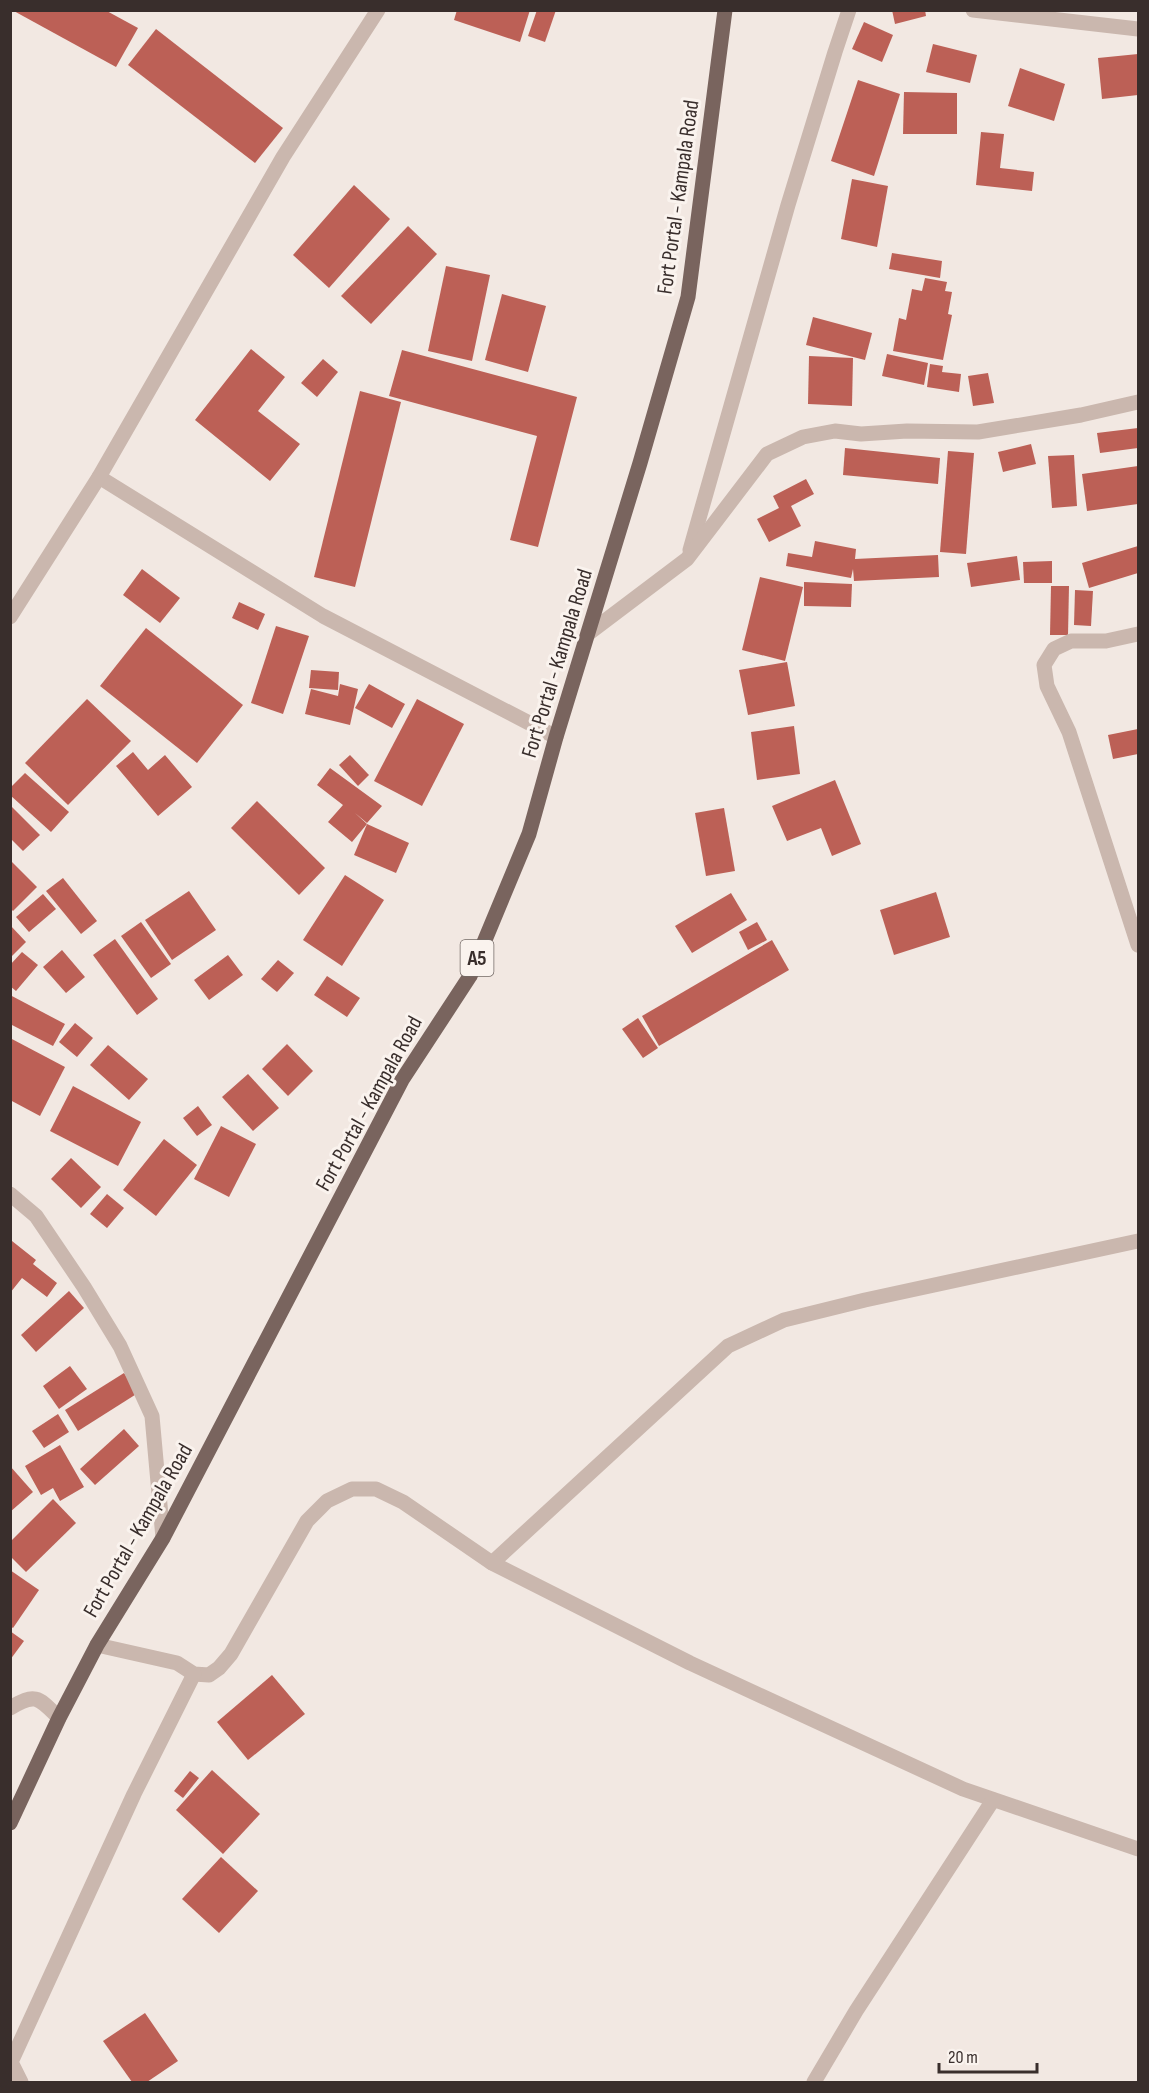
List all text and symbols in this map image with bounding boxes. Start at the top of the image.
street label: Fort Portal - Kampala Road [651,98,705,296]
street label: Fort Portal - Kampala Road [516,566,599,761]
road number: A5 [460,940,494,976]
street label: Fort Portal - Kampala Road [310,1012,429,1196]
street label: Fort Portal - Kampala Road [78,1439,199,1622]
scale bar [939,2036,1036,2074]
text: 20 m [948,2047,978,2068]

